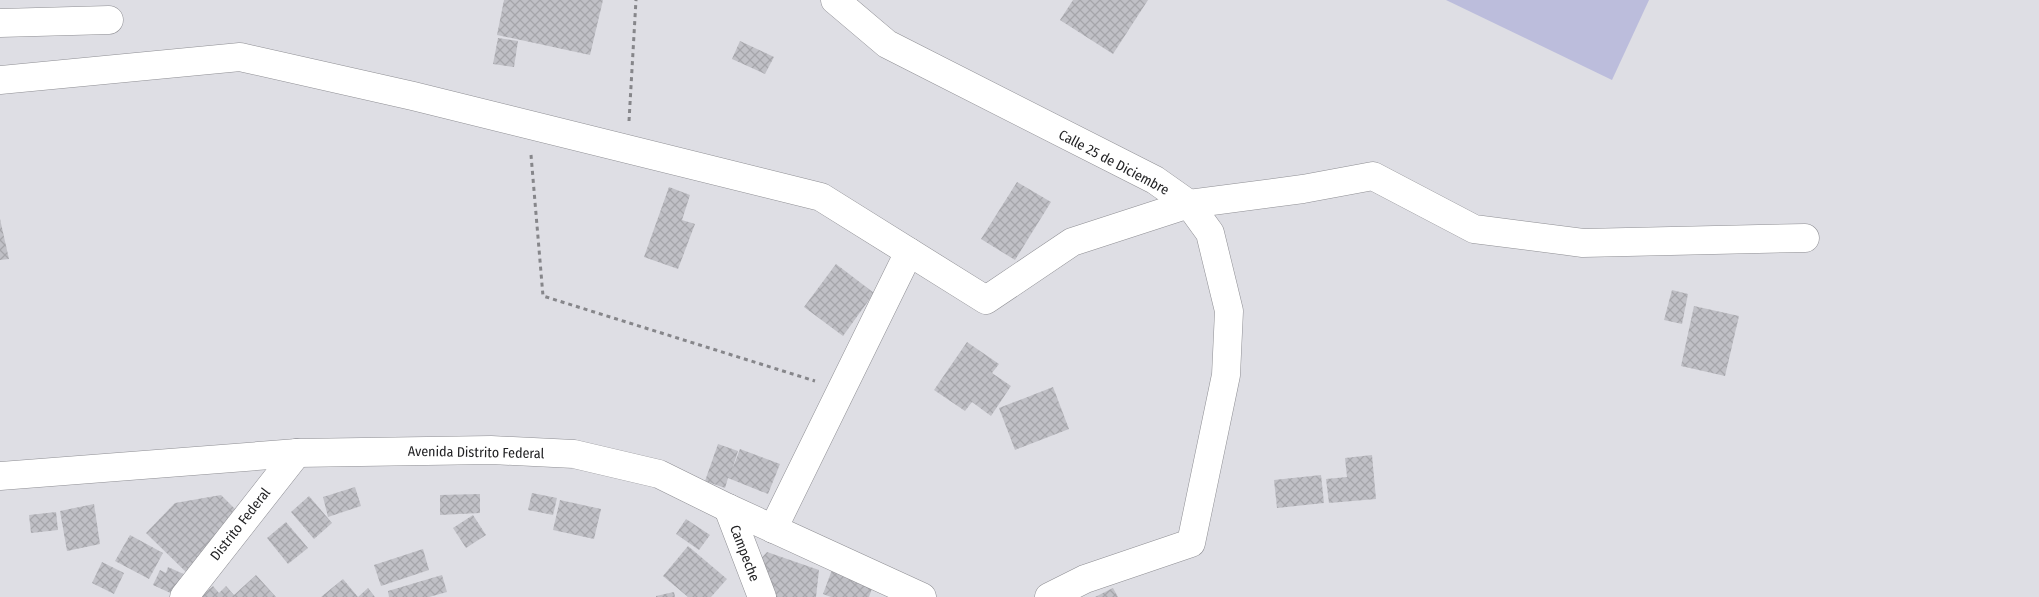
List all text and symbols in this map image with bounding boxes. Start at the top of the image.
street label: Calle 25 de Diciembre [1056,126,1172,199]
street label: Avenida Distrito Federal [408,443,545,462]
street label: Distrito Federal [207,484,274,564]
street label: Campeche [726,522,763,584]

